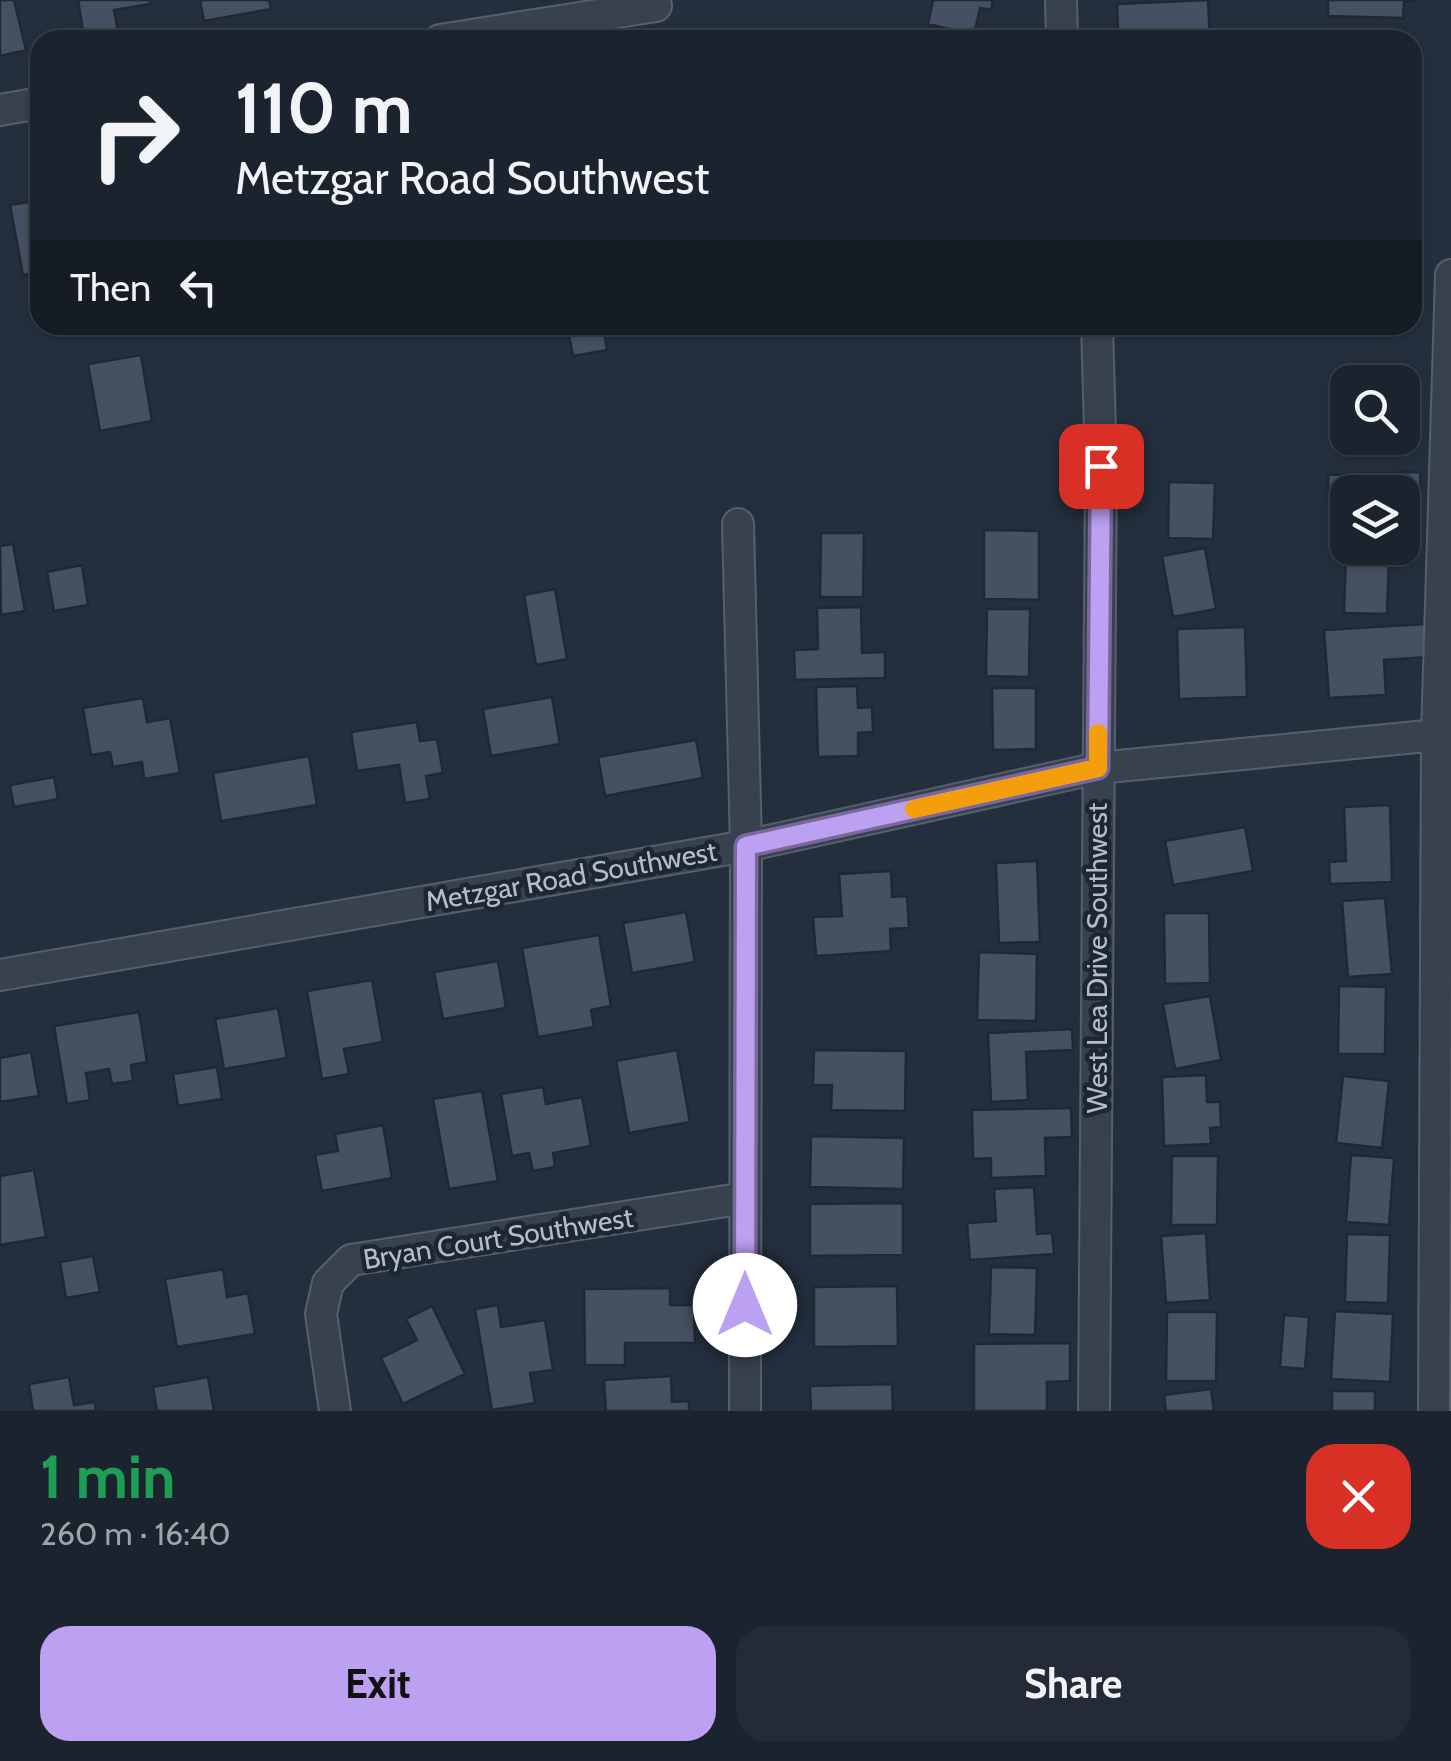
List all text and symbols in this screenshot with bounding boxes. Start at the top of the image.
text: 110 m [235,65,413,151]
icon: right [70,70,200,200]
text: Metzgar Road Southwest [235,151,709,205]
icon: left [171,260,226,315]
text: Then [70,264,151,311]
map controls [1330,365,1420,565]
button: search [1330,365,1420,455]
pin [1059,424,1144,509]
icon: arrive [1074,439,1129,494]
button: layers [1330,475,1420,565]
street label: West Lea Drive Southwest [1080,803,1114,1113]
street label: Metzgar Road Southwest [423,834,719,918]
street label: Bryan Court Southwest [361,1200,635,1276]
position arrow [693,1253,797,1357]
text: 1 min [40,1440,175,1513]
button: close [1306,1444,1411,1549]
text: 260 m · 16:40 [40,1514,231,1553]
button: Exit [40,1626,716,1741]
button: Share [736,1626,1411,1741]

